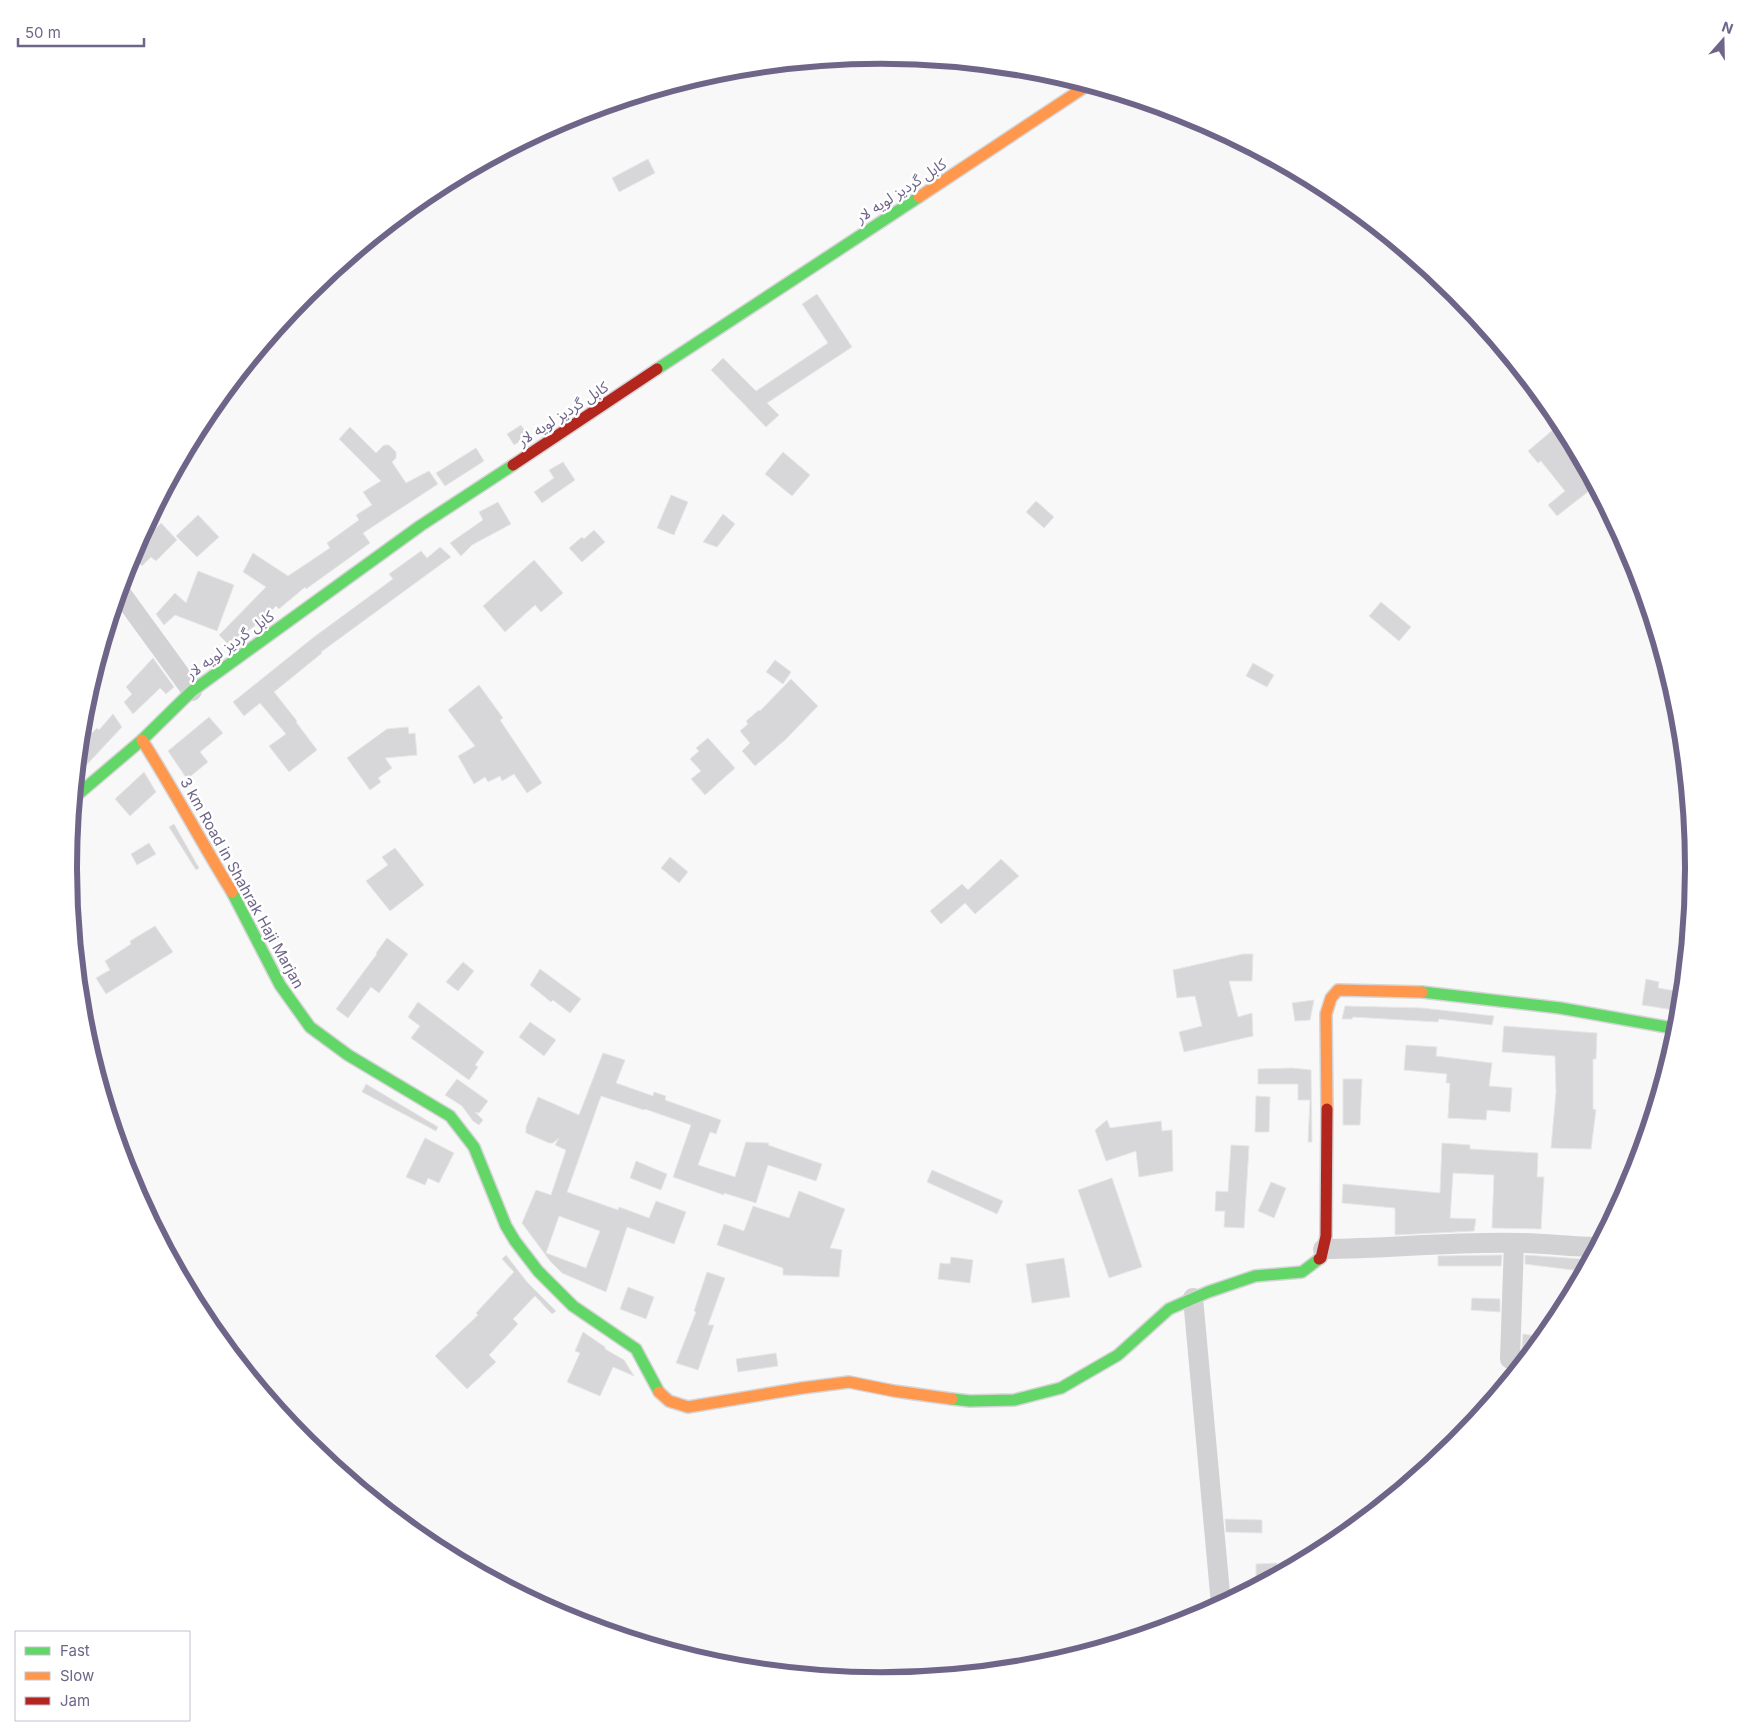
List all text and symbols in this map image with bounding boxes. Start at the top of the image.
scale bar [18,15,144,47]
north arrow [1698,15,1748,65]
text: N [1720,18,1736,37]
text: 50 m [25,23,61,42]
street label: کابل گردیز لویه لار [851,154,950,228]
street label: کابل گردیز لویه لار [513,377,612,451]
street label: کابل گردیز لویه لار [181,606,278,684]
street label: 3 km Road in Shahrak Haji Marjan [176,774,309,992]
legend [15,1631,190,1721]
text: Fast [60,1641,90,1660]
text: Slow [60,1666,94,1685]
text: Jam [60,1691,90,1710]

